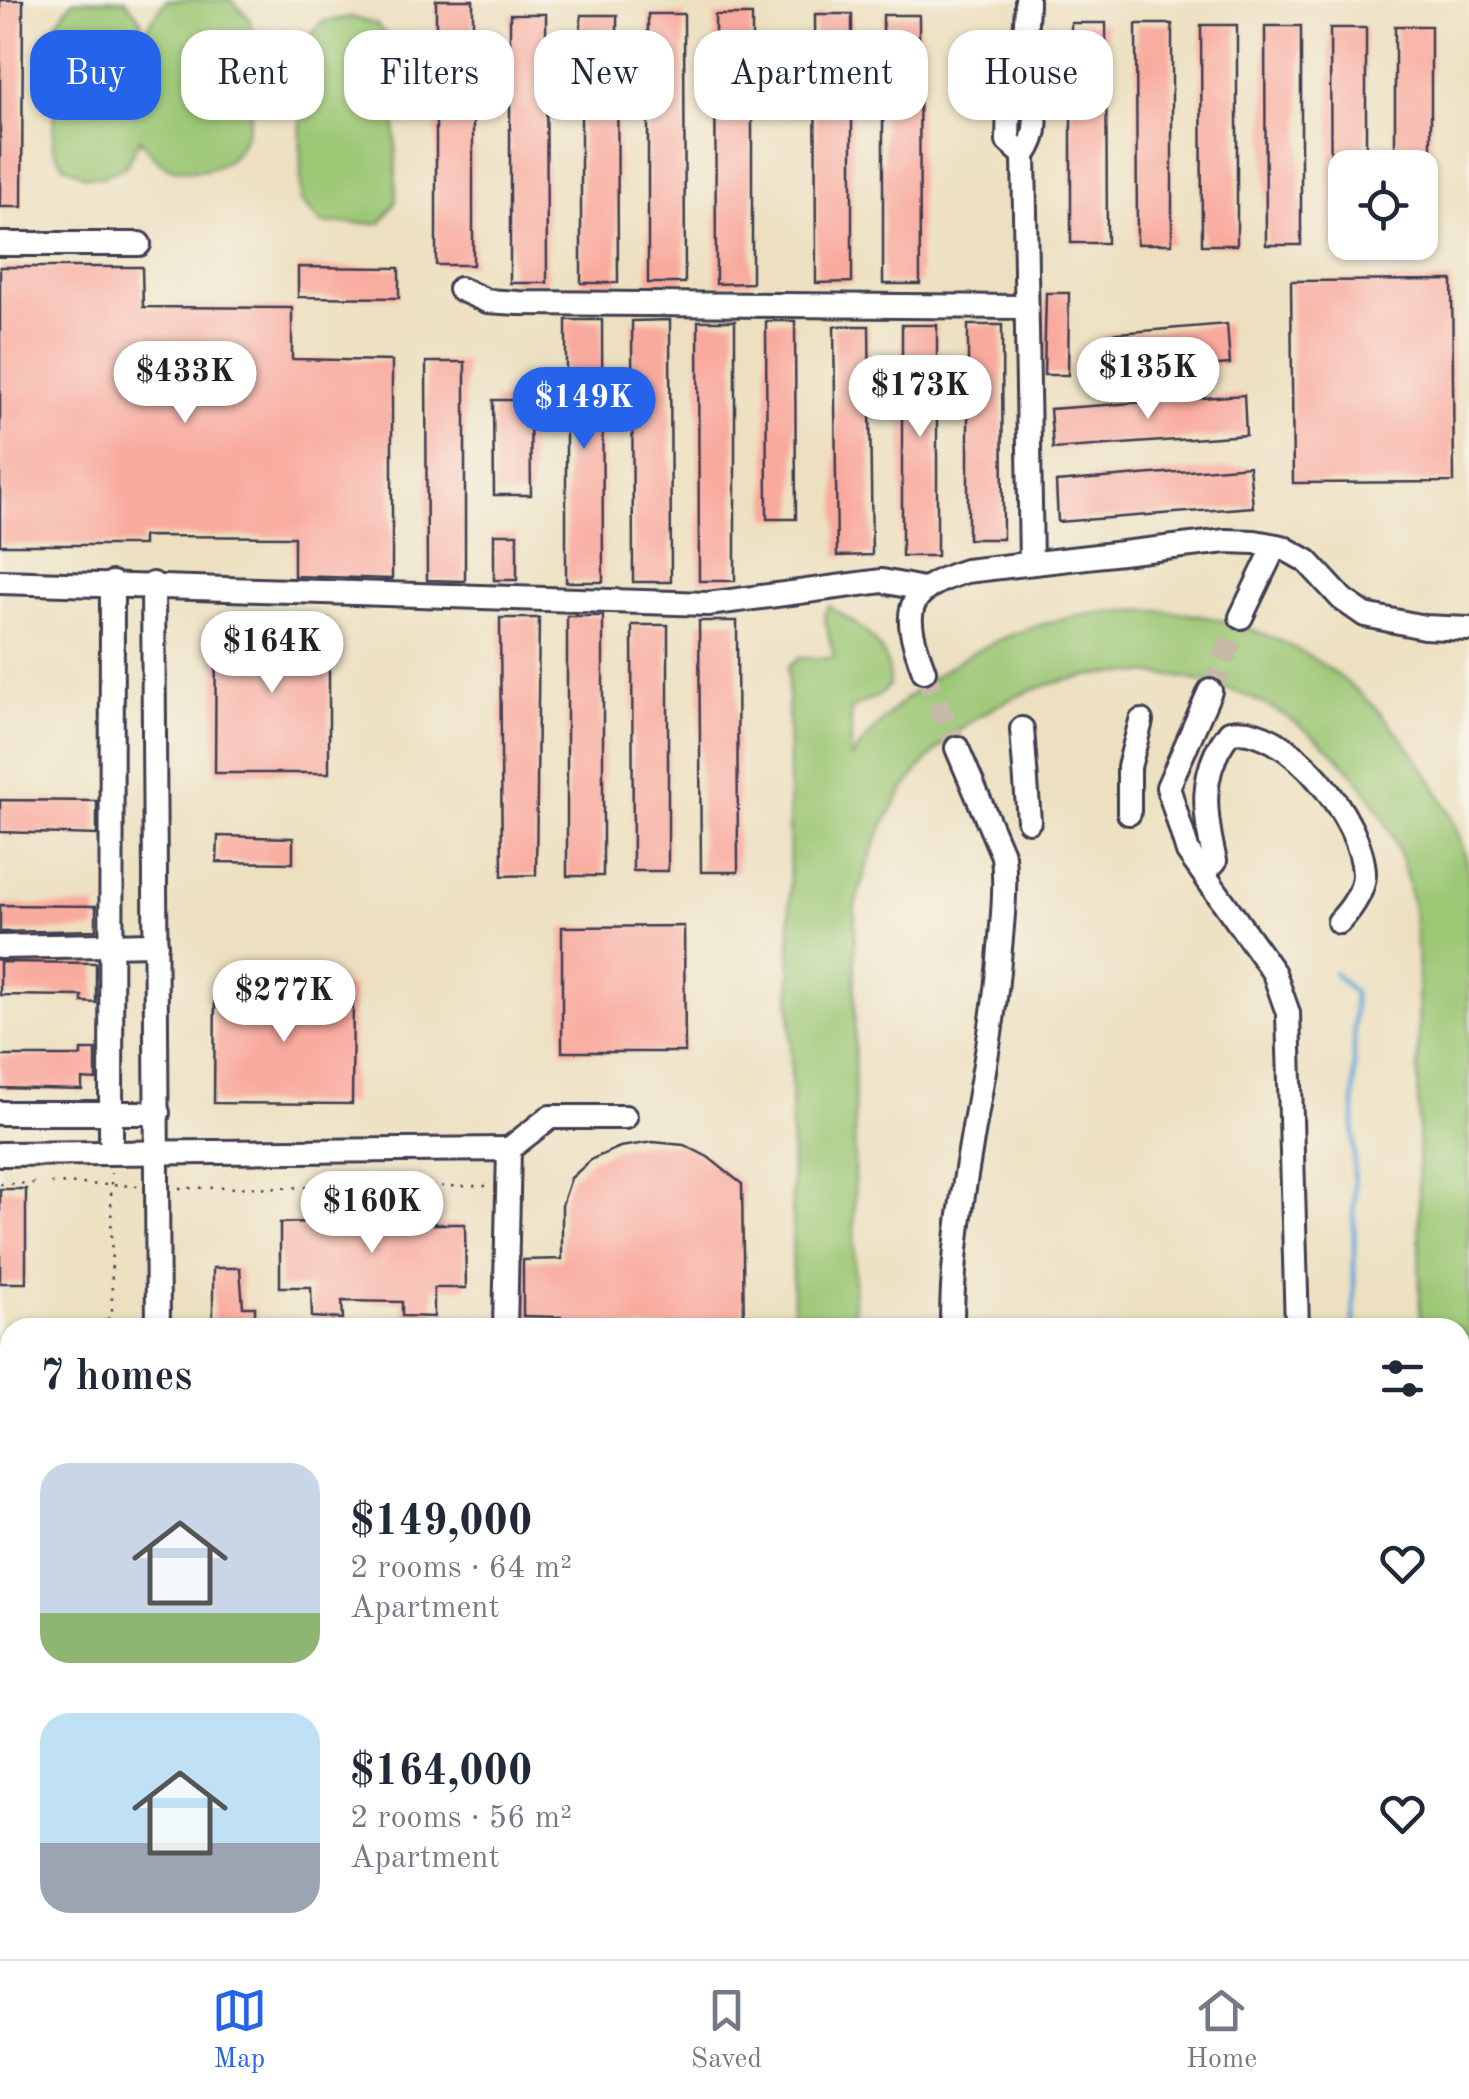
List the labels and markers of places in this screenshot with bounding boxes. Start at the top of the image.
pin: $135K [1078,337,1218,422]
pin: $433K [115,341,255,426]
pin: $173K [850,355,990,440]
pin: $149K [514,367,654,452]
pin: $164K [202,611,342,696]
pin: $277K [214,960,354,1045]
pin: $160K [302,1171,442,1256]

